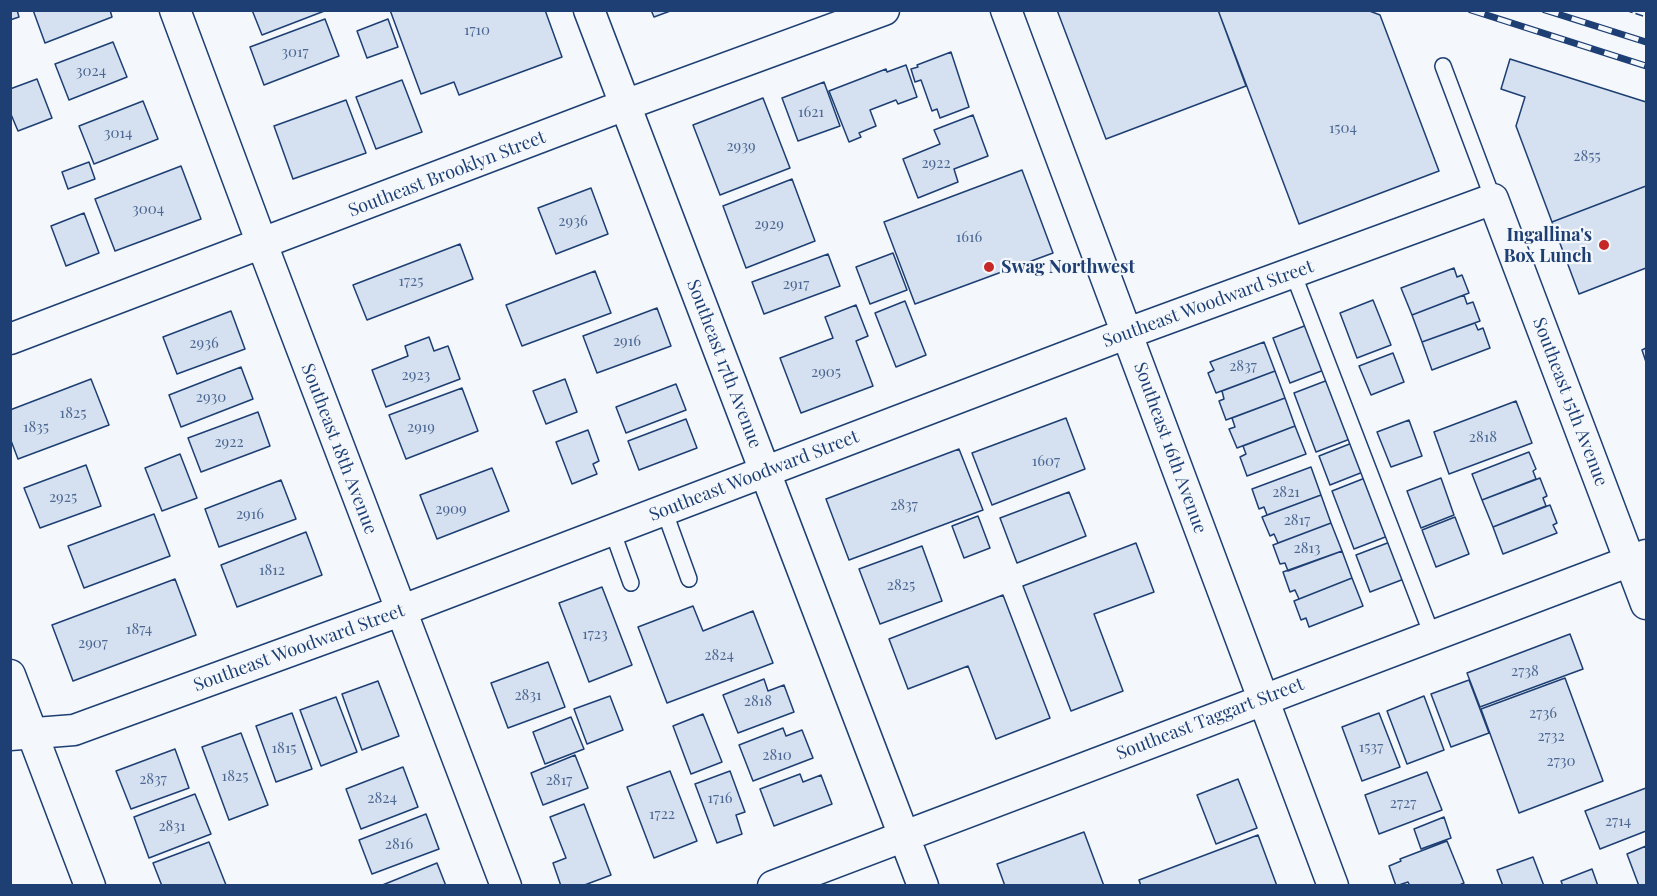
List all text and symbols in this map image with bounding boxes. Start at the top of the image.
house number: 1710 [464,21,490,39]
house number: 3017 [281,43,309,61]
house number: 3024 [76,62,106,80]
house number: 1621 [798,103,824,121]
house number: 1504 [1329,119,1357,137]
house number: 3014 [104,124,132,142]
street label: Southeast Brooklyn Street [345,126,549,222]
house number: 2939 [726,137,756,155]
house number: 2855 [1573,147,1601,165]
house number: 2922 [921,154,951,172]
house number: 3004 [132,200,164,218]
house number: 2936 [558,212,588,230]
house number: 2929 [754,215,784,233]
place label: Ingallina's Box Lunch [1503,224,1592,266]
house number: 1616 [956,228,982,246]
marker: Ingallina's Box Lunch [1597,238,1611,252]
place label: Swag Northwest [1001,256,1135,278]
street label: Southeast Woodward Street [1100,256,1316,352]
marker: Swag Northwest [982,260,996,274]
house number: 1725 [398,272,424,290]
house number: 2917 [783,275,809,293]
street label: Southeast 17th Avenue [682,277,766,451]
street label: Southeast 15th Avenue [1528,315,1612,489]
house number: 2916 [613,332,641,350]
house number: 2936 [189,334,219,352]
house number: 2837 [1229,357,1257,375]
street label: Southeast 16th Avenue [1129,359,1211,537]
street label: Southeast 18th Avenue [297,361,381,537]
house number: 2905 [811,363,841,381]
house number: 2923 [402,366,430,384]
house number: 2930 [196,388,226,406]
house number: 1825 [60,404,86,422]
house number: 1835 [23,418,49,436]
house number: 2919 [407,418,435,436]
street label: Southeast Woodward Street [646,426,862,526]
house number: 2818 [1469,428,1497,446]
house number: 2922 [214,433,244,451]
house number: 1607 [1032,452,1060,470]
house number: 2821 [1272,483,1300,501]
house number: 2925 [49,488,77,506]
house number: 2837 [890,496,918,514]
house number: 2909 [435,500,467,518]
house number: 2916 [236,505,264,523]
house number: 2817 [1284,511,1310,529]
house number: 2813 [1293,539,1321,557]
house number: 1812 [259,561,285,579]
house number: 2825 [887,576,915,594]
street label: Southeast Woodward Street [191,600,407,696]
house number: 1874 [126,620,152,638]
house number: 1723 [582,625,608,643]
house number: 2907 [78,634,108,652]
house number: 2824 [704,646,734,664]
house number: 2738 [1511,662,1539,680]
street label: Southeast Taggart Street [1113,673,1307,765]
house number: 2831 [514,686,542,704]
house number: 2818 [744,692,772,710]
house number: 2736 [1529,704,1557,722]
house number: 2732 [1537,727,1565,745]
house number: 1537 [1359,738,1383,756]
house number: 1815 [272,739,296,757]
house number: 2810 [762,746,792,764]
house number: 2730 [1546,752,1576,770]
house number: 1825 [222,767,248,785]
house number: 2837 [139,770,167,788]
house number: 2817 [546,771,572,789]
house number: 2824 [367,789,397,807]
house number: 1716 [708,789,732,807]
house number: 2727 [1390,794,1416,812]
house number: 1722 [649,805,675,823]
house number: 2714 [1605,812,1631,830]
house number: 2831 [158,817,186,835]
house number: 2816 [385,835,413,853]

